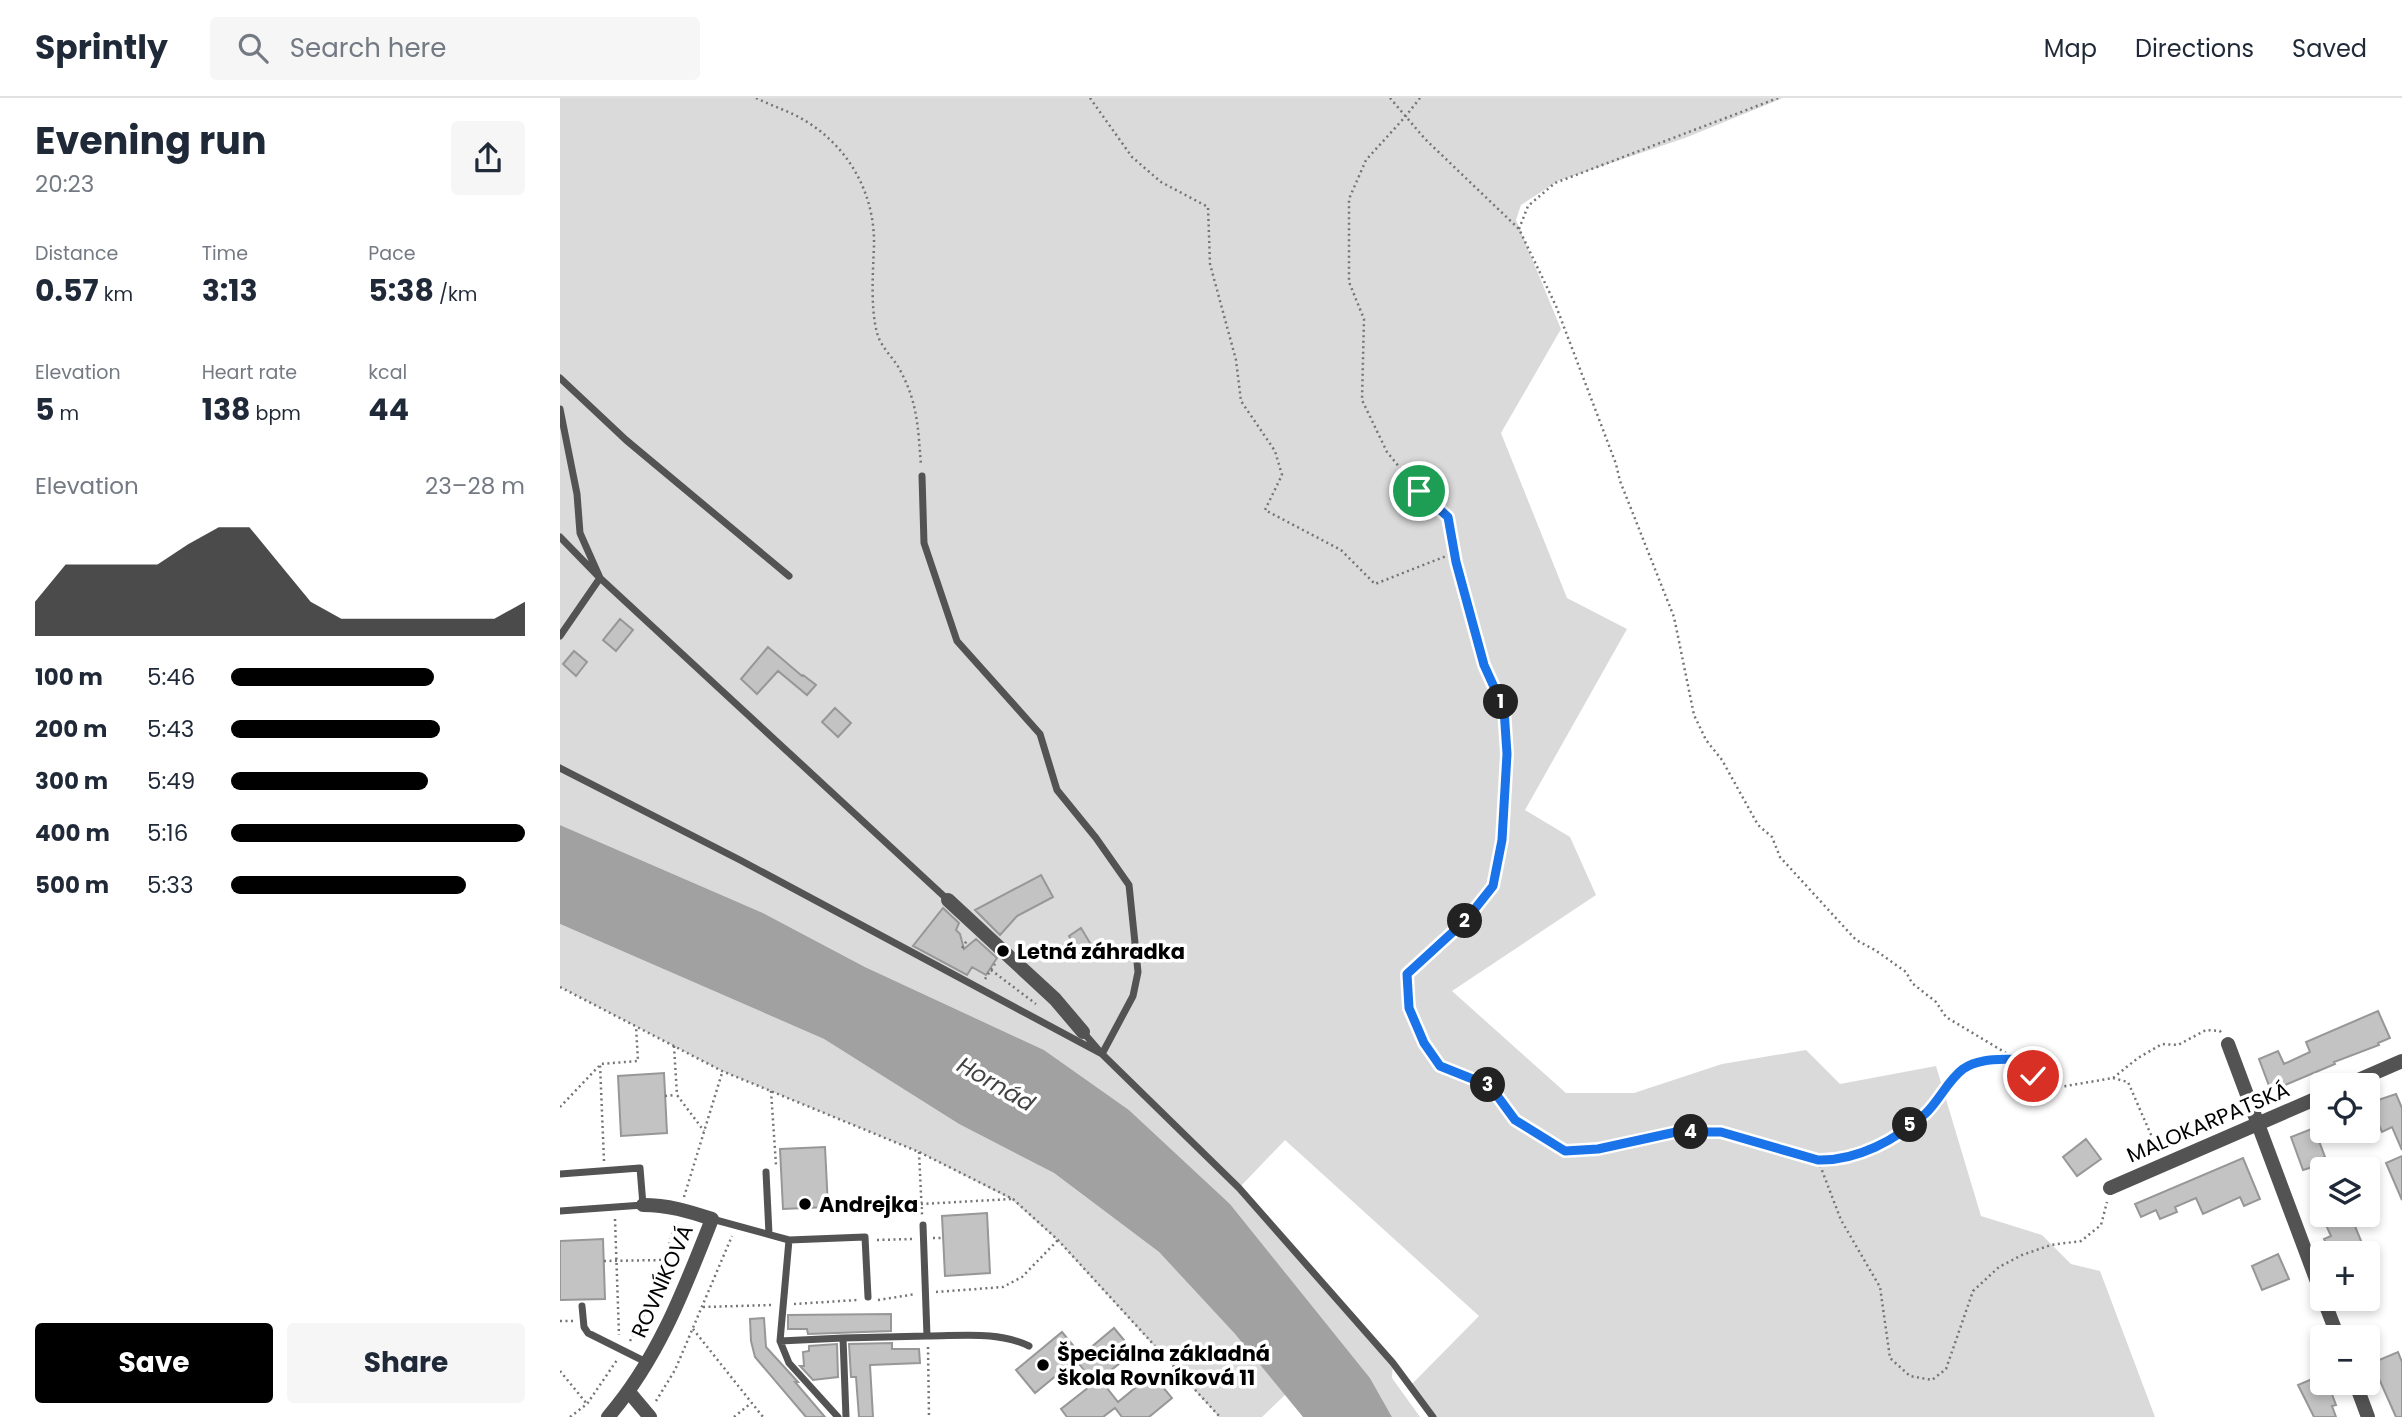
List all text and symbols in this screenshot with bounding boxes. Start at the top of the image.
search box [210,17,700,80]
text: Sprintly [35,24,168,71]
icon: search [234,29,272,67]
text: Search here [290,30,446,66]
text: Map [2044,32,2097,65]
text: Directions [2135,32,2254,65]
text: Saved [2292,32,2367,65]
text: Evening run [35,114,267,167]
button: share [451,121,525,195]
text: 20:23 [35,168,94,200]
text: Distance [35,240,118,267]
text: Time [202,240,248,267]
text: Pace [368,240,416,267]
text: 0.57 [35,269,99,312]
text: 3:13 [202,269,258,312]
text: 5:38 [368,269,434,312]
text: km [99,281,133,308]
text: /km [434,281,477,308]
text: Elevation [35,359,121,386]
text: Heart rate [202,359,297,386]
text: kcal [368,359,407,386]
text: 5 [35,388,55,431]
text: 138 [202,388,251,431]
text: 44 [368,388,409,431]
text: m [55,400,79,427]
text: bpm [251,400,301,427]
pin [1389,461,1449,521]
text: Elevation [35,470,139,502]
text: 23–28 m [425,470,525,502]
icon: arrive [1400,472,1438,510]
text: 100 m [35,661,103,693]
text: 5:46 [147,661,195,693]
pin: 1 [1483,684,1518,720]
text: 1 [1497,688,1504,715]
text: 200 m [35,713,107,745]
text: 5:43 [147,713,194,745]
text: 300 m [35,765,108,797]
text: 5:49 [147,765,195,797]
text: 400 m [35,817,110,849]
text: 5:16 [147,817,188,849]
text: 500 m [35,869,109,901]
text: 5:33 [147,869,193,901]
pin: 2 [1448,904,1482,938]
text: 2 [1459,907,1470,934]
place label: Letná záhradka [1017,937,1185,966]
marker: Letná záhradka [995,943,1011,959]
pin [2003,1046,2063,1106]
water label: Hornád [951,1049,1041,1119]
icon: check [2014,1057,2052,1095]
pin: 3 [1471,1068,1506,1102]
text: 3 [1482,1071,1493,1098]
map controls [2310,1073,2380,1395]
button: locate [2310,1073,2380,1143]
street label: MALOKARPATSKÁ [2122,1075,2294,1169]
pin: 5 [1892,1108,1928,1142]
text: 5 [1903,1111,1916,1138]
pin: 4 [1674,1114,1708,1150]
text: 4 [1684,1118,1697,1145]
button: layers [2310,1157,2380,1227]
place label: Andrejka [819,1190,918,1219]
marker: Andrejka [797,1196,813,1212]
street label: ROVNÍKOVÁ [624,1220,700,1342]
button: + [2310,1241,2380,1311]
button: Save [35,1323,273,1403]
button: Share [287,1323,525,1403]
button: − [2310,1325,2380,1395]
place label: Špeciálna základná škola Rovníková 11 [1057,1339,1270,1392]
marker: Špeciálna základná škola Rovníková 11 [1035,1357,1051,1373]

